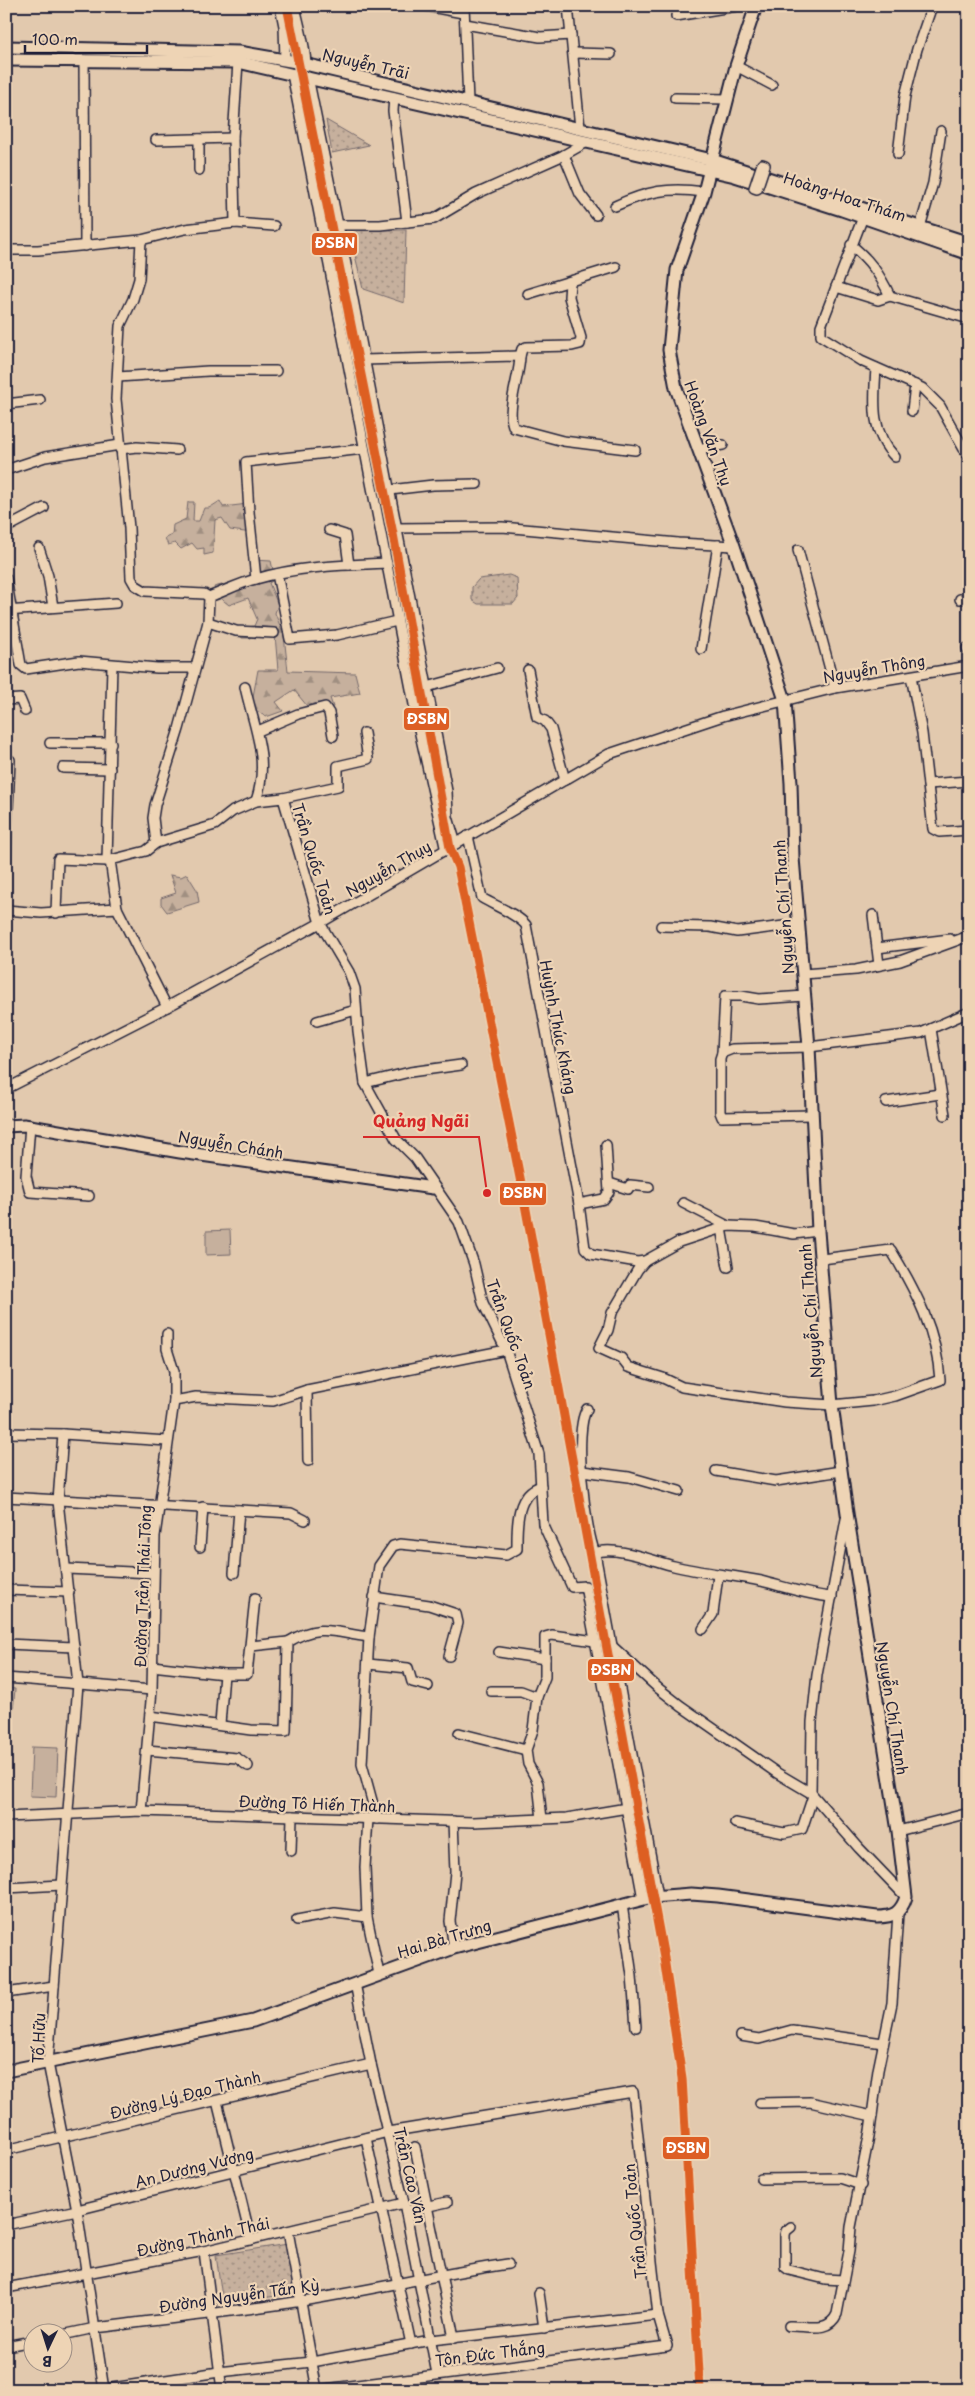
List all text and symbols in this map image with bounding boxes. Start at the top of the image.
scale bar [25,22,148,54]
text: 100 m [32,27,78,50]
street label: Nguyễn Trãi [320,42,412,84]
street label: Hoàng Hoa Thám [781,165,909,227]
line badge: ĐSBN [311,232,358,256]
text: ĐSBN [315,232,355,253]
street label: Hoàng Văn Thụ [679,377,739,489]
street label: Nguyễn Thông [821,648,927,688]
line badge: ĐSBN [403,707,450,731]
text: ĐSBN [407,708,447,729]
street label: Trần Quốc Toản [287,800,343,918]
street label: Nguyễn Thụy [341,834,435,902]
street label: Nguyễn Chí Thanh [767,839,799,975]
street label: Huỳnh Thúc Kháng [535,958,583,1096]
callout: Quảng Ngãi [363,1106,479,1137]
text: Quảng Ngãi [373,1108,469,1132]
street label: Nguyễn Chánh [177,1124,285,1164]
line badge: ĐSBN [499,1182,547,1206]
text: ĐSBN [503,1182,543,1203]
street label: Nguyễn Chí Thanh [793,1243,827,1379]
street label: Trần Quốc Toản [481,1276,543,1392]
street label: Đường Trần Thái Tông [128,1504,156,1668]
street label: Nguyễn Chí Thanh [871,1640,915,1776]
line badge: ĐSBN [587,1658,635,1682]
text: ĐSBN [591,1659,631,1680]
street label: Đường Tô Hiến Thành [238,1789,396,1817]
street label: Hai Bà Trưng [394,1913,494,1963]
street label: Tố Hữu [26,2012,50,2064]
street label: Đường Lý Đạo Thành [107,2064,263,2124]
street label: Trần Cao Vân [389,2124,433,2226]
line badge: ĐSBN [662,2136,710,2160]
text: ĐSBN [666,2137,706,2158]
street label: An Dương Vương [132,2141,256,2193]
street label: Trần Quốc Toản [616,2162,652,2280]
street label: Đường Thành Thái [134,2211,272,2261]
street label: Đường Nguyễn Tấn Kỳ [157,2272,321,2318]
north arrow [22,2324,72,2374]
street label: Tôn Đức Thắng [434,2335,546,2371]
text: B [42,2351,53,2372]

